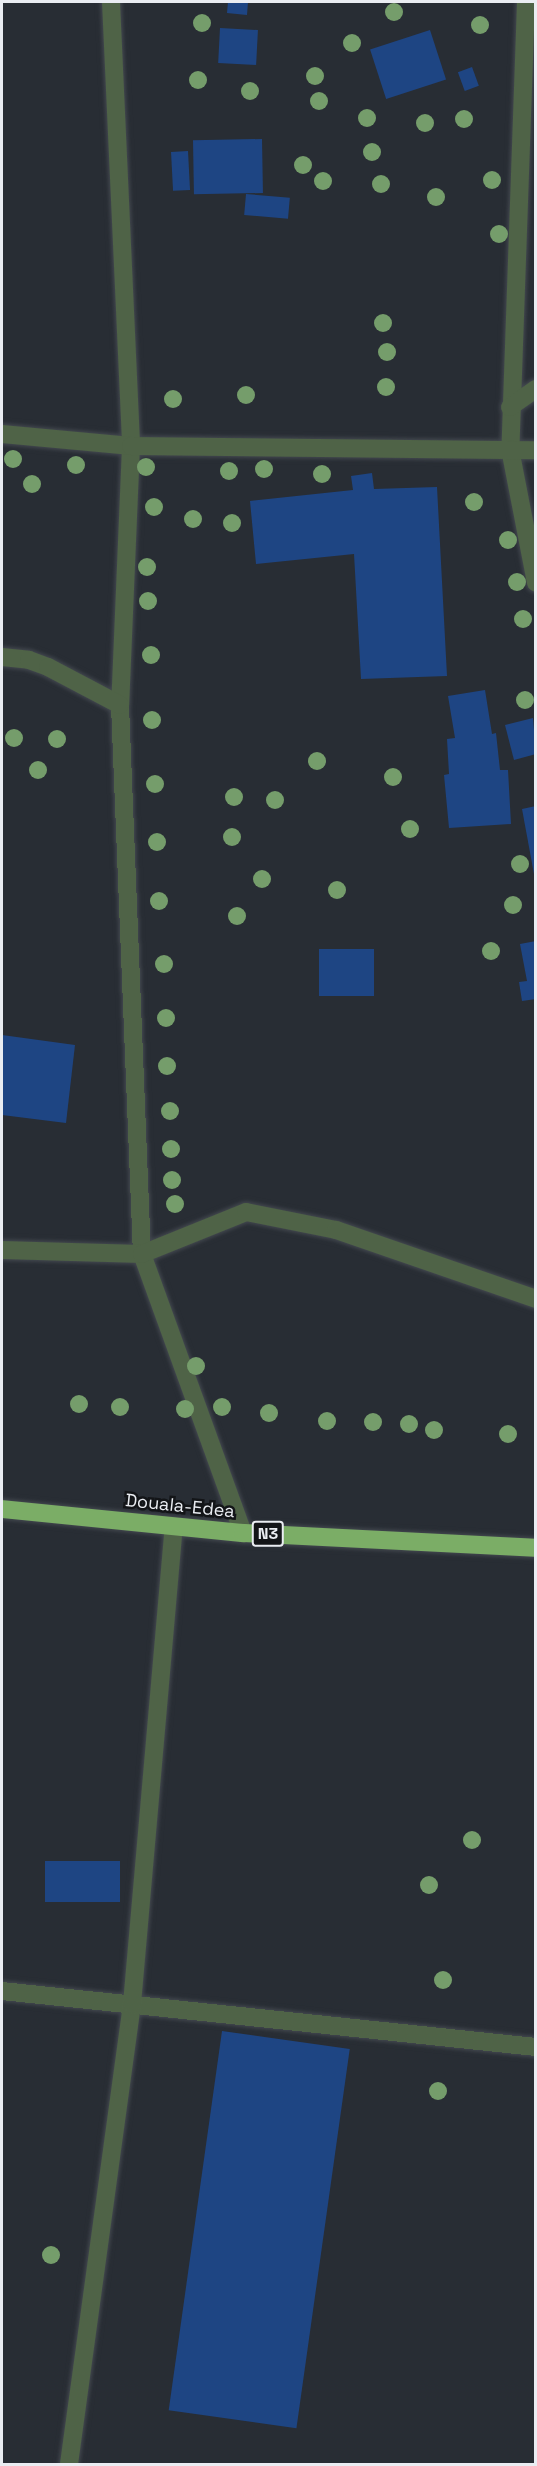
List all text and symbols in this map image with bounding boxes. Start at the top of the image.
street label: Douala-Edea [124,1490,236,1522]
road number: N3 [252,1521,284,1547]

